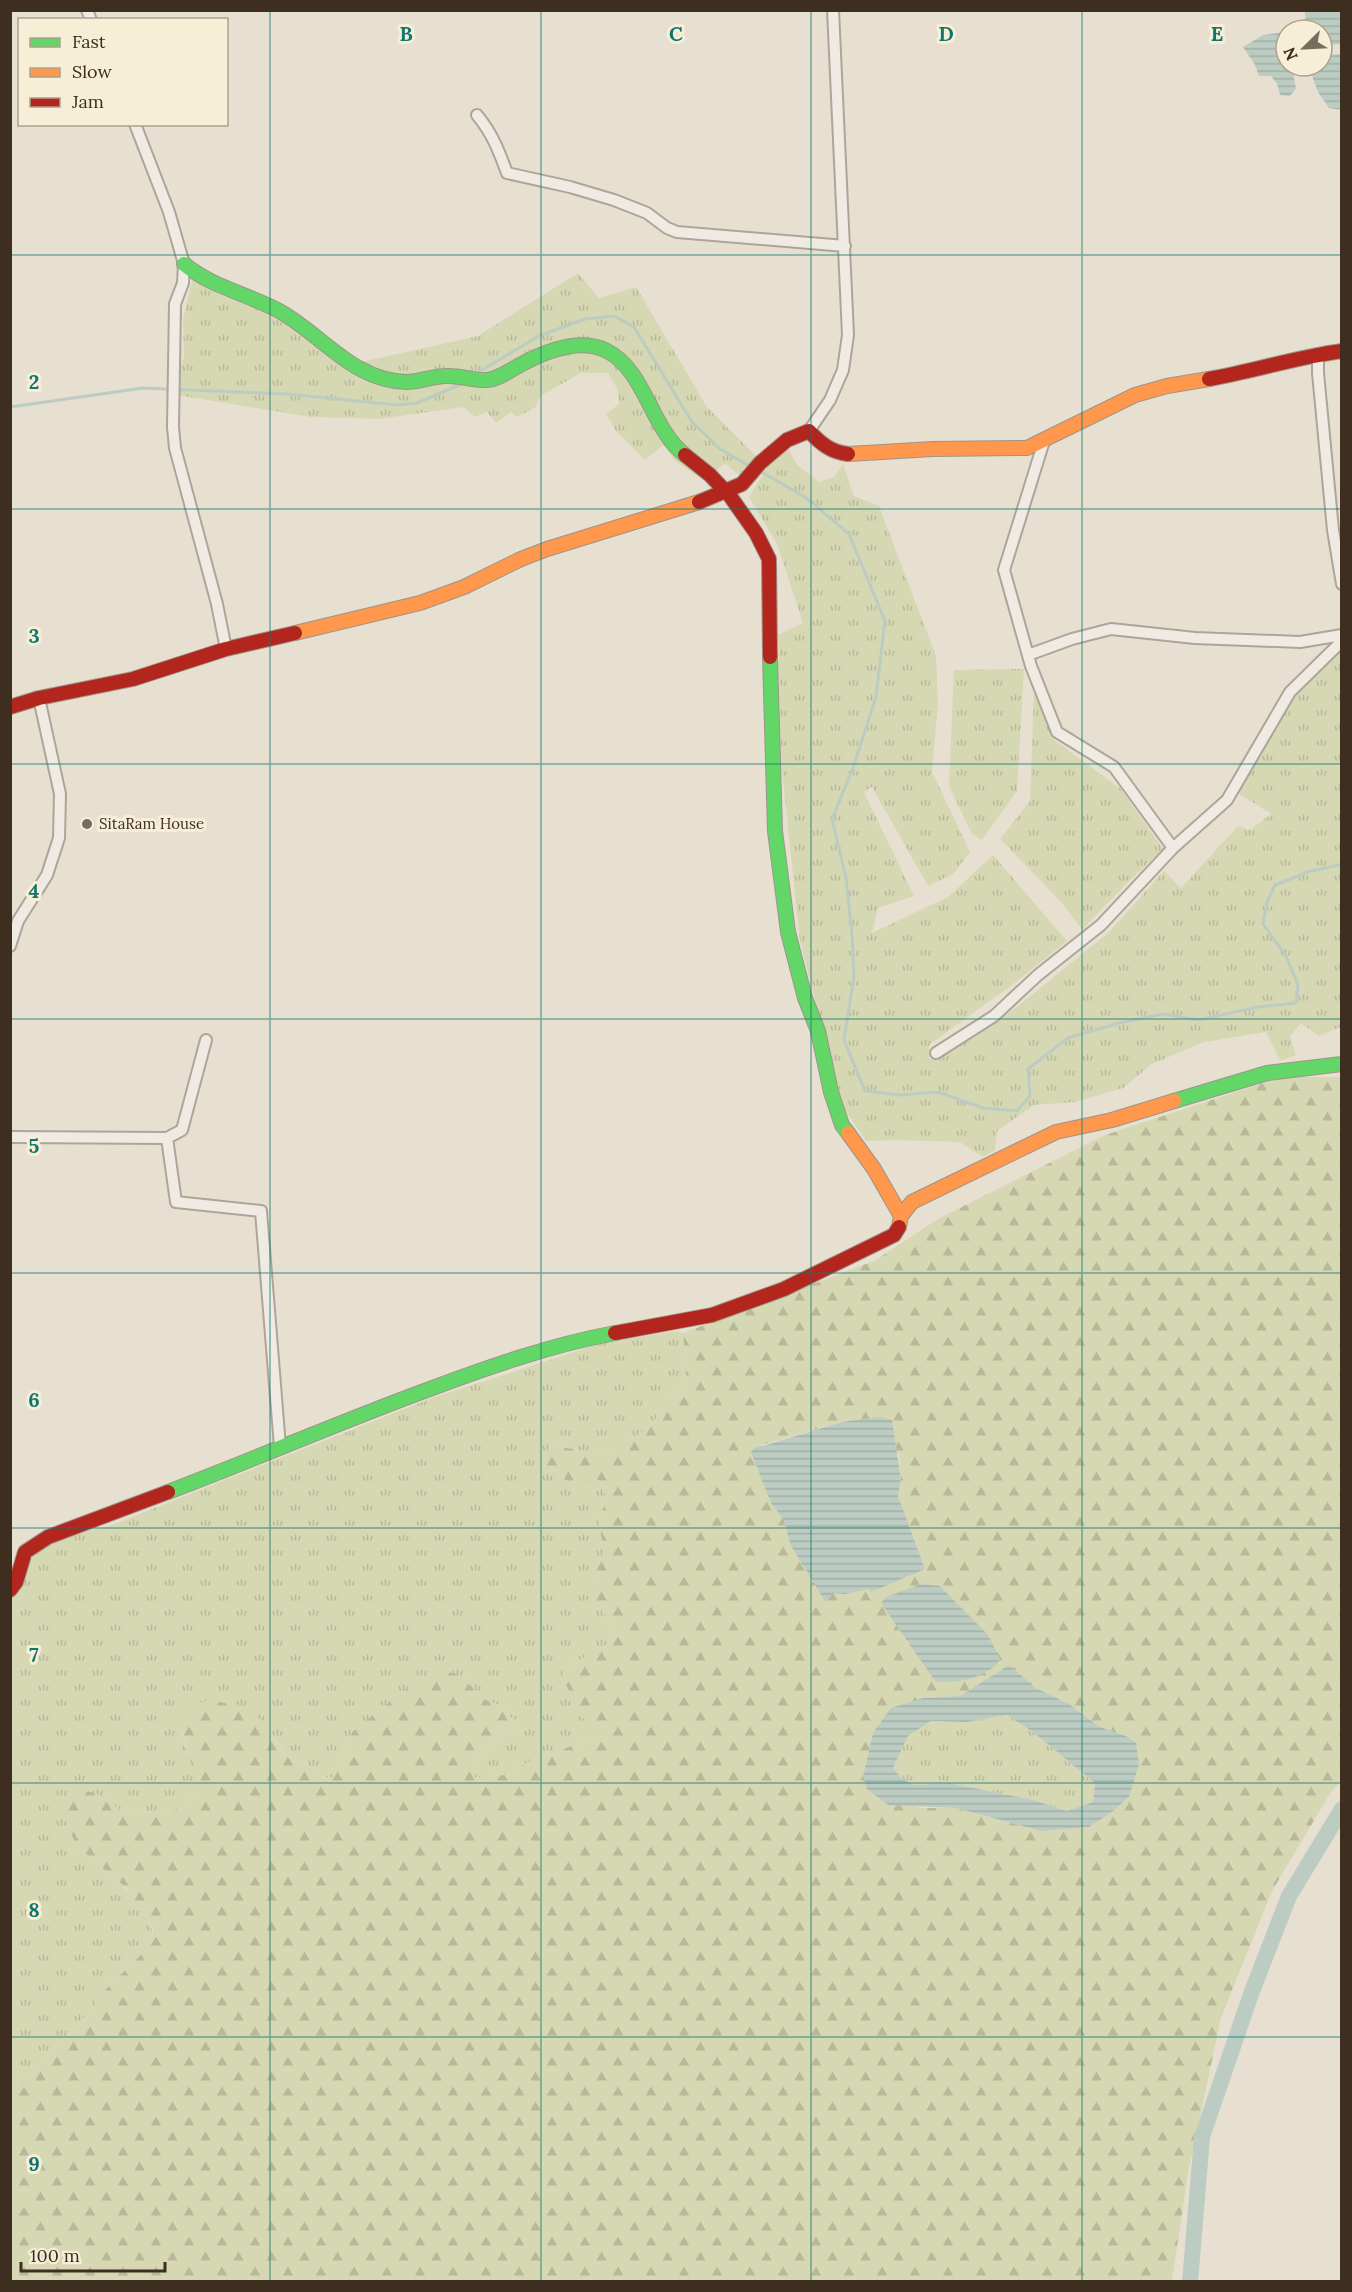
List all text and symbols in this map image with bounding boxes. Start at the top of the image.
legend [18,18,228,126]
north arrow [1274,18,1334,78]
text: B [399,21,413,46]
text: C [669,21,683,46]
text: D [938,21,954,46]
text: E [1211,21,1223,46]
text: Fast [72,30,106,53]
text: N [1279,44,1302,64]
text: Slow [72,60,112,83]
text: Jam [71,90,104,113]
text: 2 [29,369,39,394]
text: 3 [28,623,40,648]
place label: SitaRam House [99,814,204,833]
marker: SitaRam House [80,817,94,831]
text: 4 [29,878,40,903]
text: 5 [29,1133,40,1158]
text: 6 [28,1387,40,1412]
text: 7 [29,1642,39,1667]
text: 8 [28,1897,40,1922]
text: 9 [28,2151,40,2176]
scale bar [21,2235,165,2273]
text: 100 m [30,2244,80,2267]

